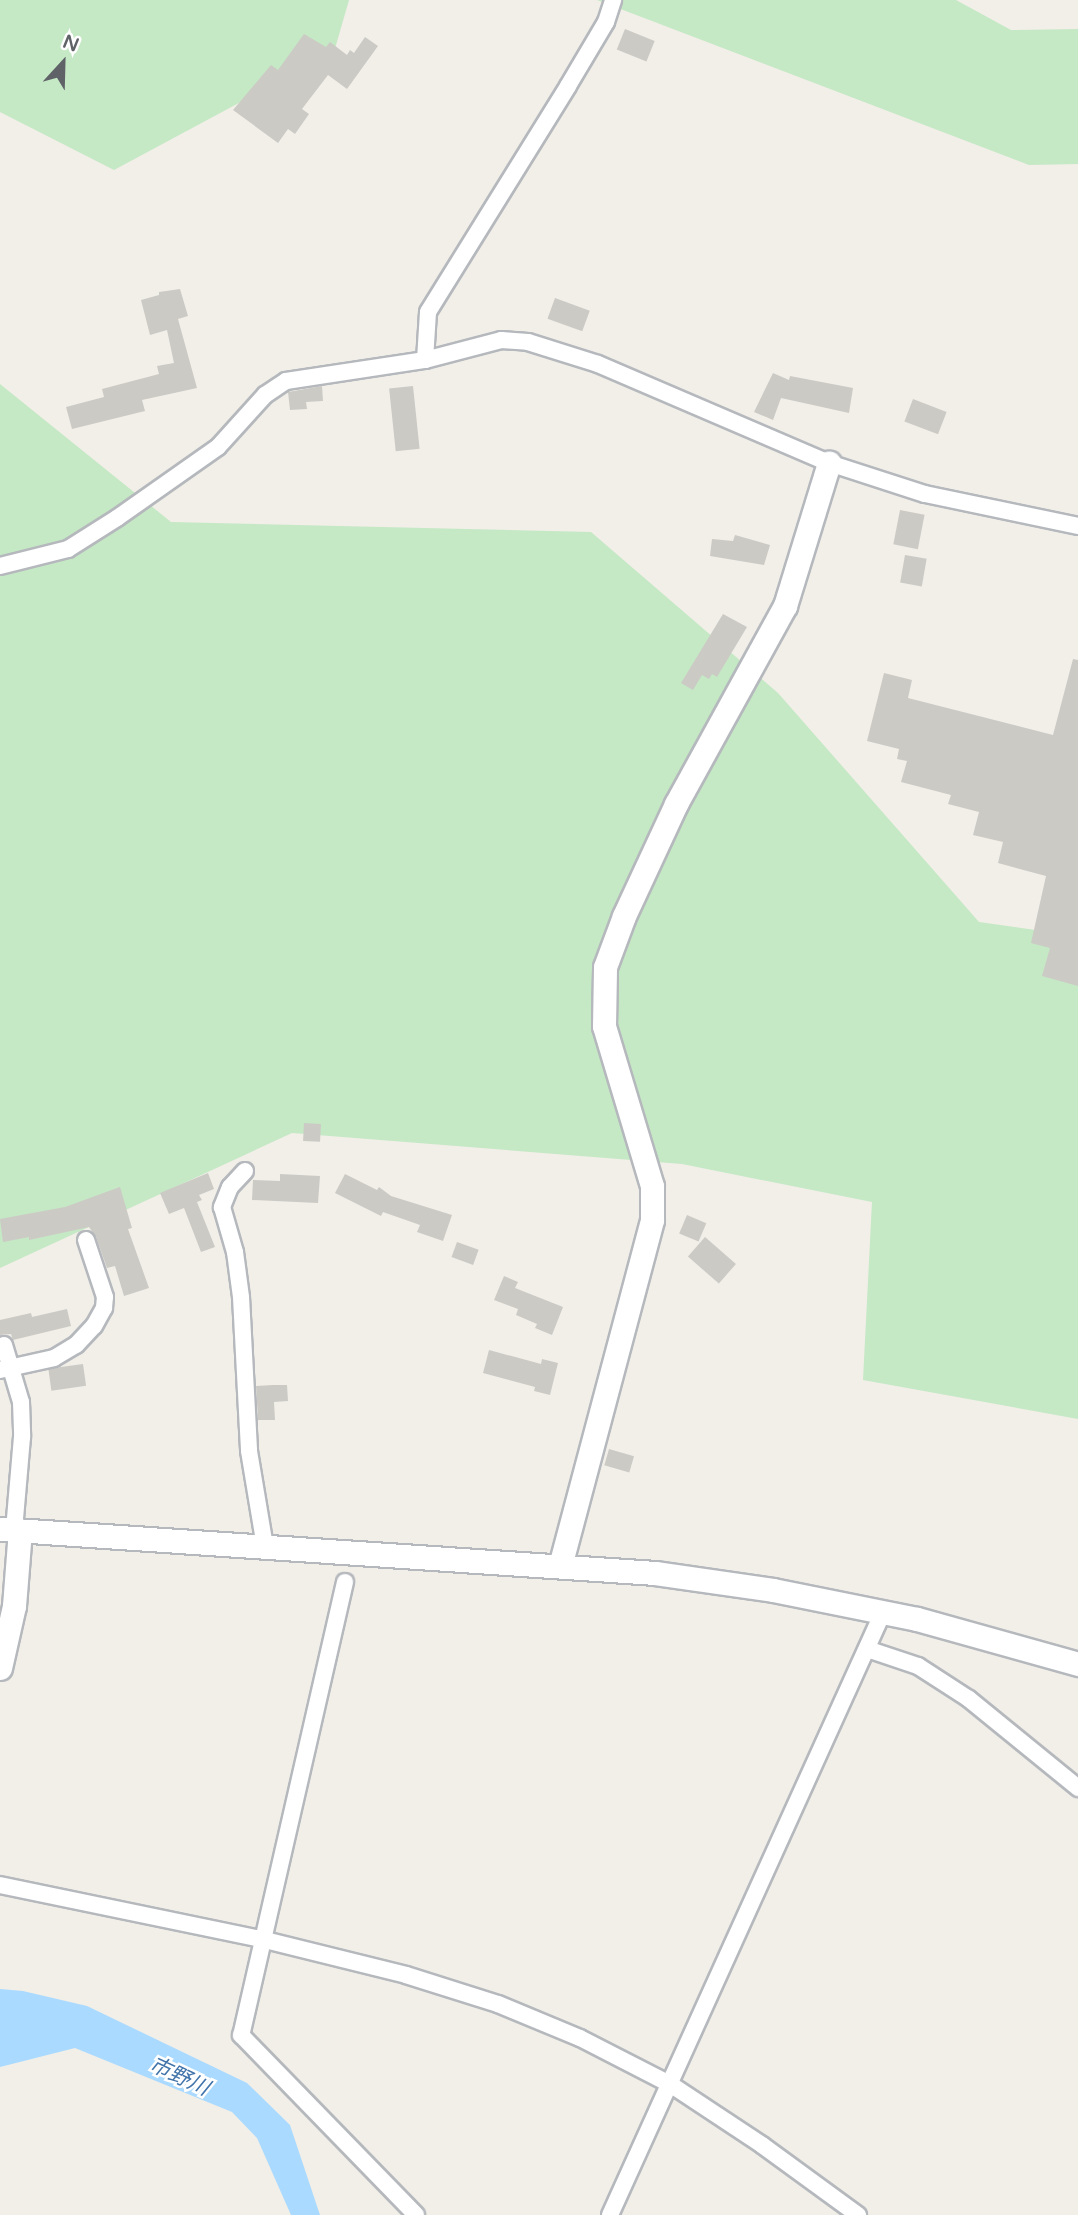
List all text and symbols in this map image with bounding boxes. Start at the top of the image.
north arrow [28,28,98,98]
text: N [60,30,82,57]
water label: 市野川 [145,2052,213,2102]

